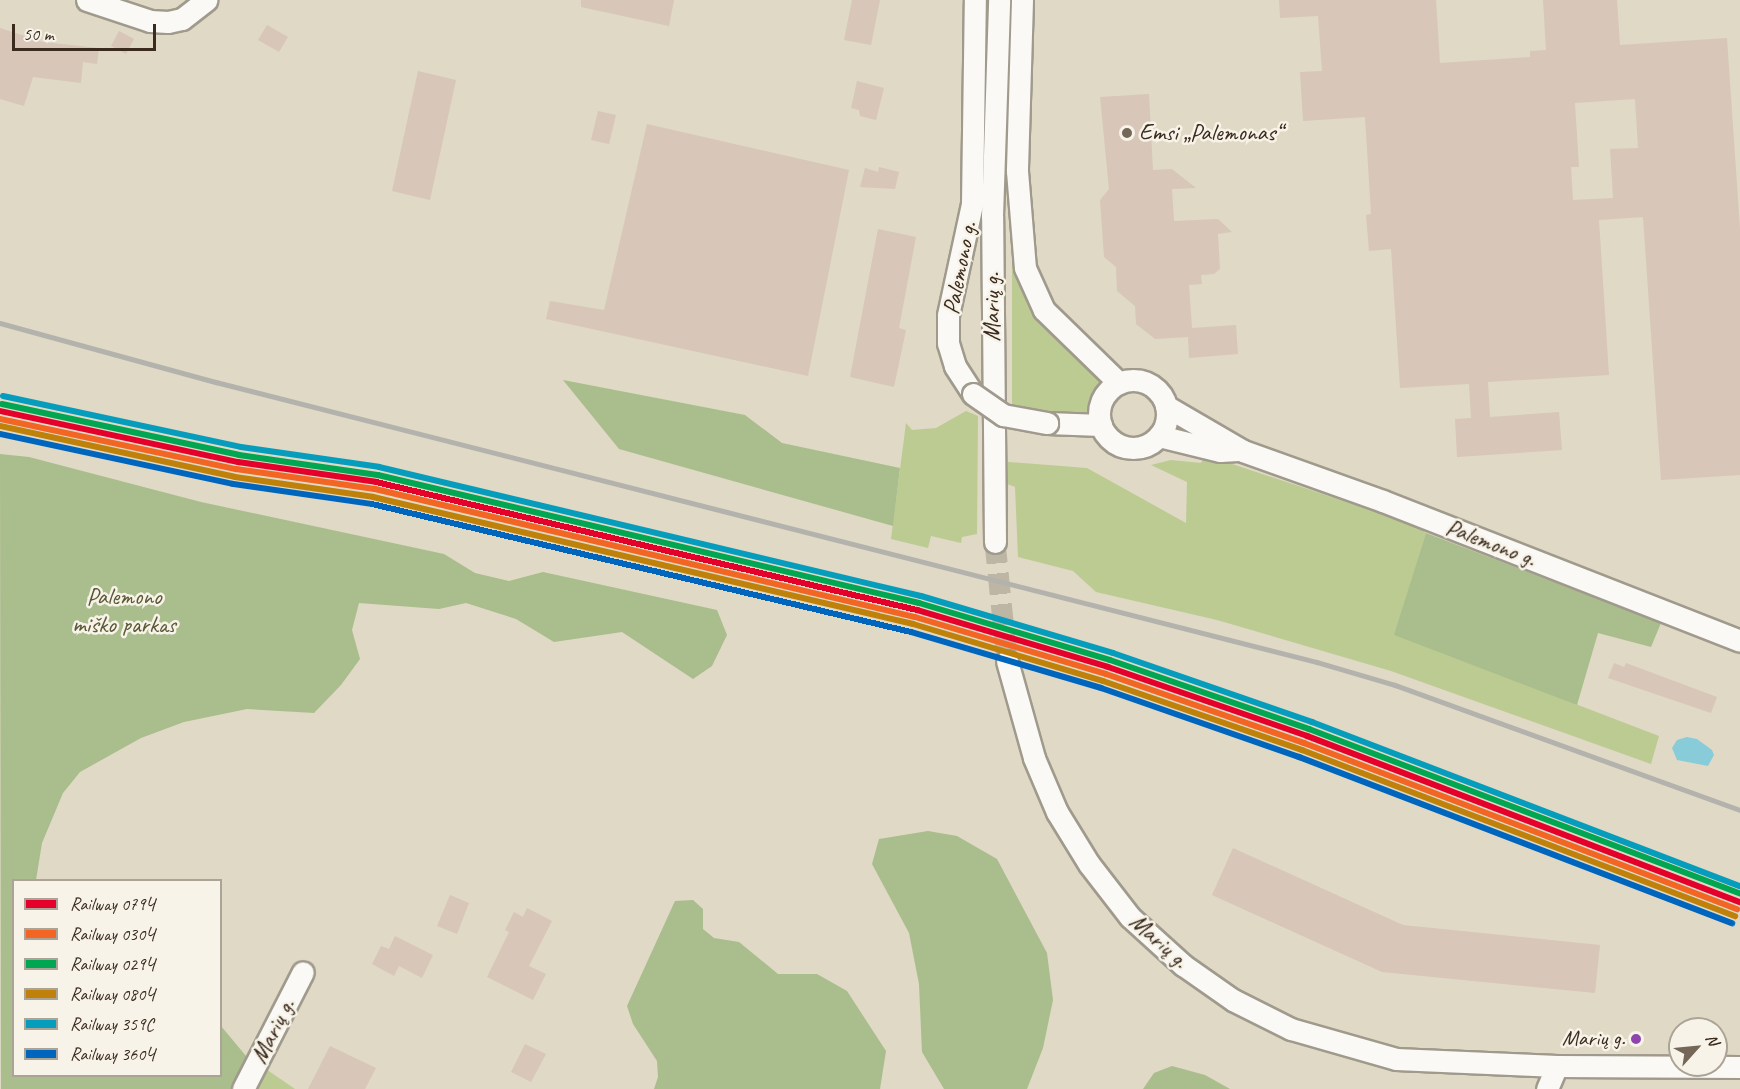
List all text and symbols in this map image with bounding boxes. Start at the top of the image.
scale bar [15,12,159,50]
text: 50 m [23,23,54,45]
place label: Emsi „Palemonas“ [1139,119,1282,147]
marker: Emsi „Palemonas“ [1120,126,1134,140]
street label: Palemono g. [937,219,983,317]
street label: Marių g. [978,273,1006,341]
street label: Palemono g. [1442,513,1540,573]
park label: Palemono miško parkas [72,583,176,639]
legend [12,879,222,1077]
text: Railway 079Ч [70,893,155,915]
street label: Marių g. [1124,907,1194,975]
text: Railway 030Ч [70,923,155,945]
text: Railway 029Ч [70,953,155,975]
text: Railway 080Ч [70,983,155,1005]
street label: Marių g. [245,994,301,1068]
text: Railway 359С [70,1013,154,1035]
north arrow [1668,1017,1728,1077]
place label: Marių g. [1562,1026,1625,1052]
text: N [1701,1031,1723,1049]
marker: Marių g. [1630,1033,1642,1045]
text: Railway 360Ч [70,1043,155,1065]

